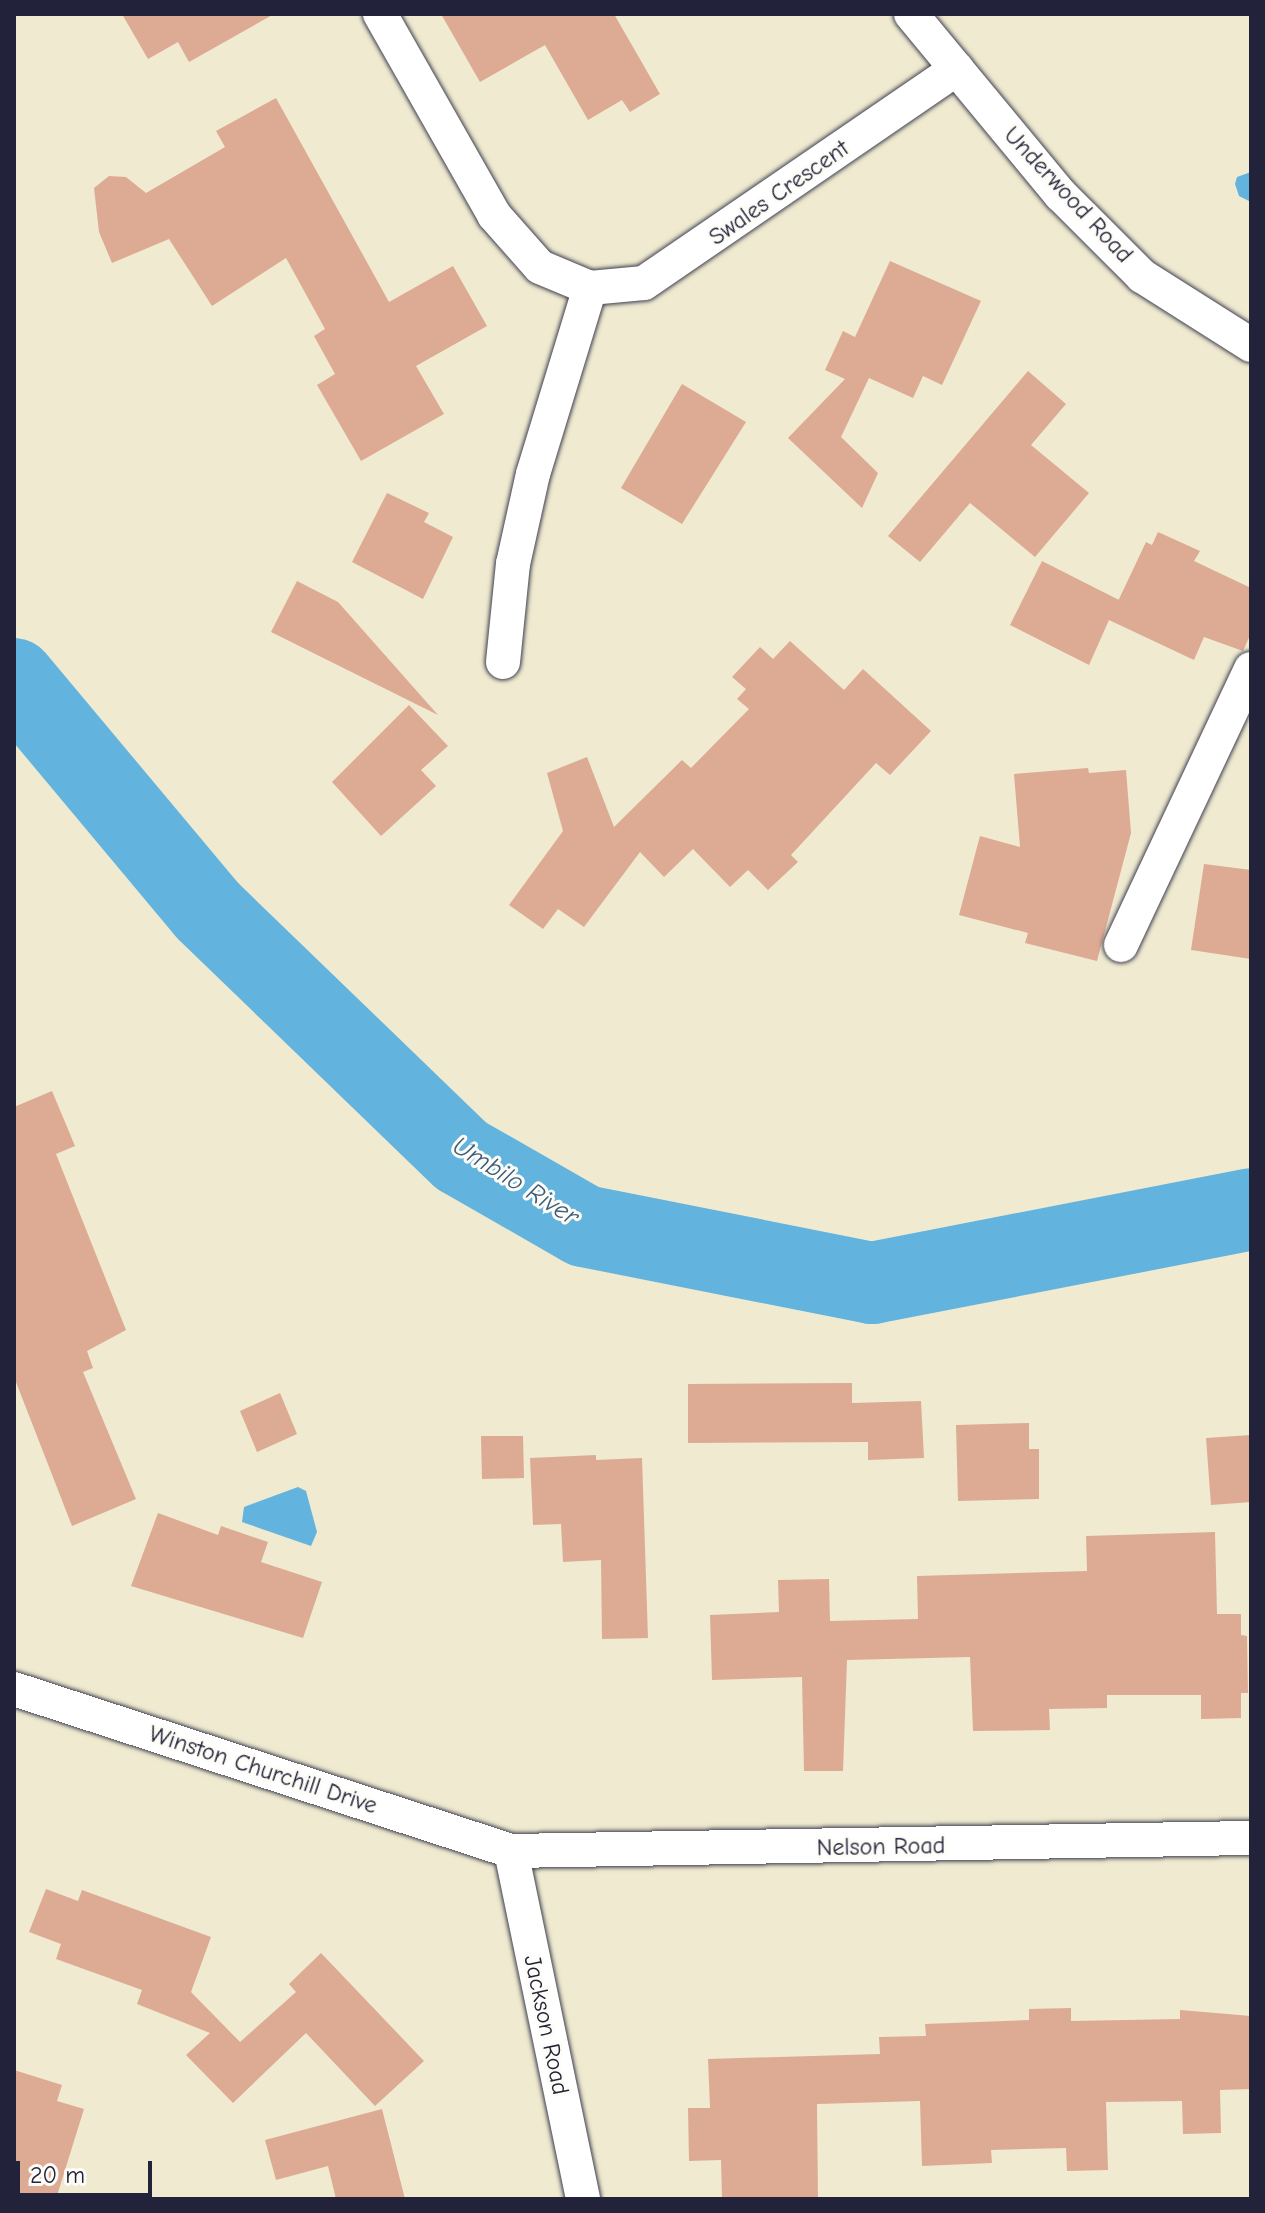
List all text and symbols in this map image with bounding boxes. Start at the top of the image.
street label: Underwood Road [997,121,1139,269]
street label: Swales Crescent [703,134,855,252]
water label: Umbilo River [446,1131,584,1233]
street label: Winston Churchill Drive [145,1719,381,1821]
street label: Nelson Road [816,1831,946,1863]
street label: Jackson Road [517,1952,575,2098]
scale bar [20,2145,156,2195]
text: 20 m [30,2161,85,2189]

